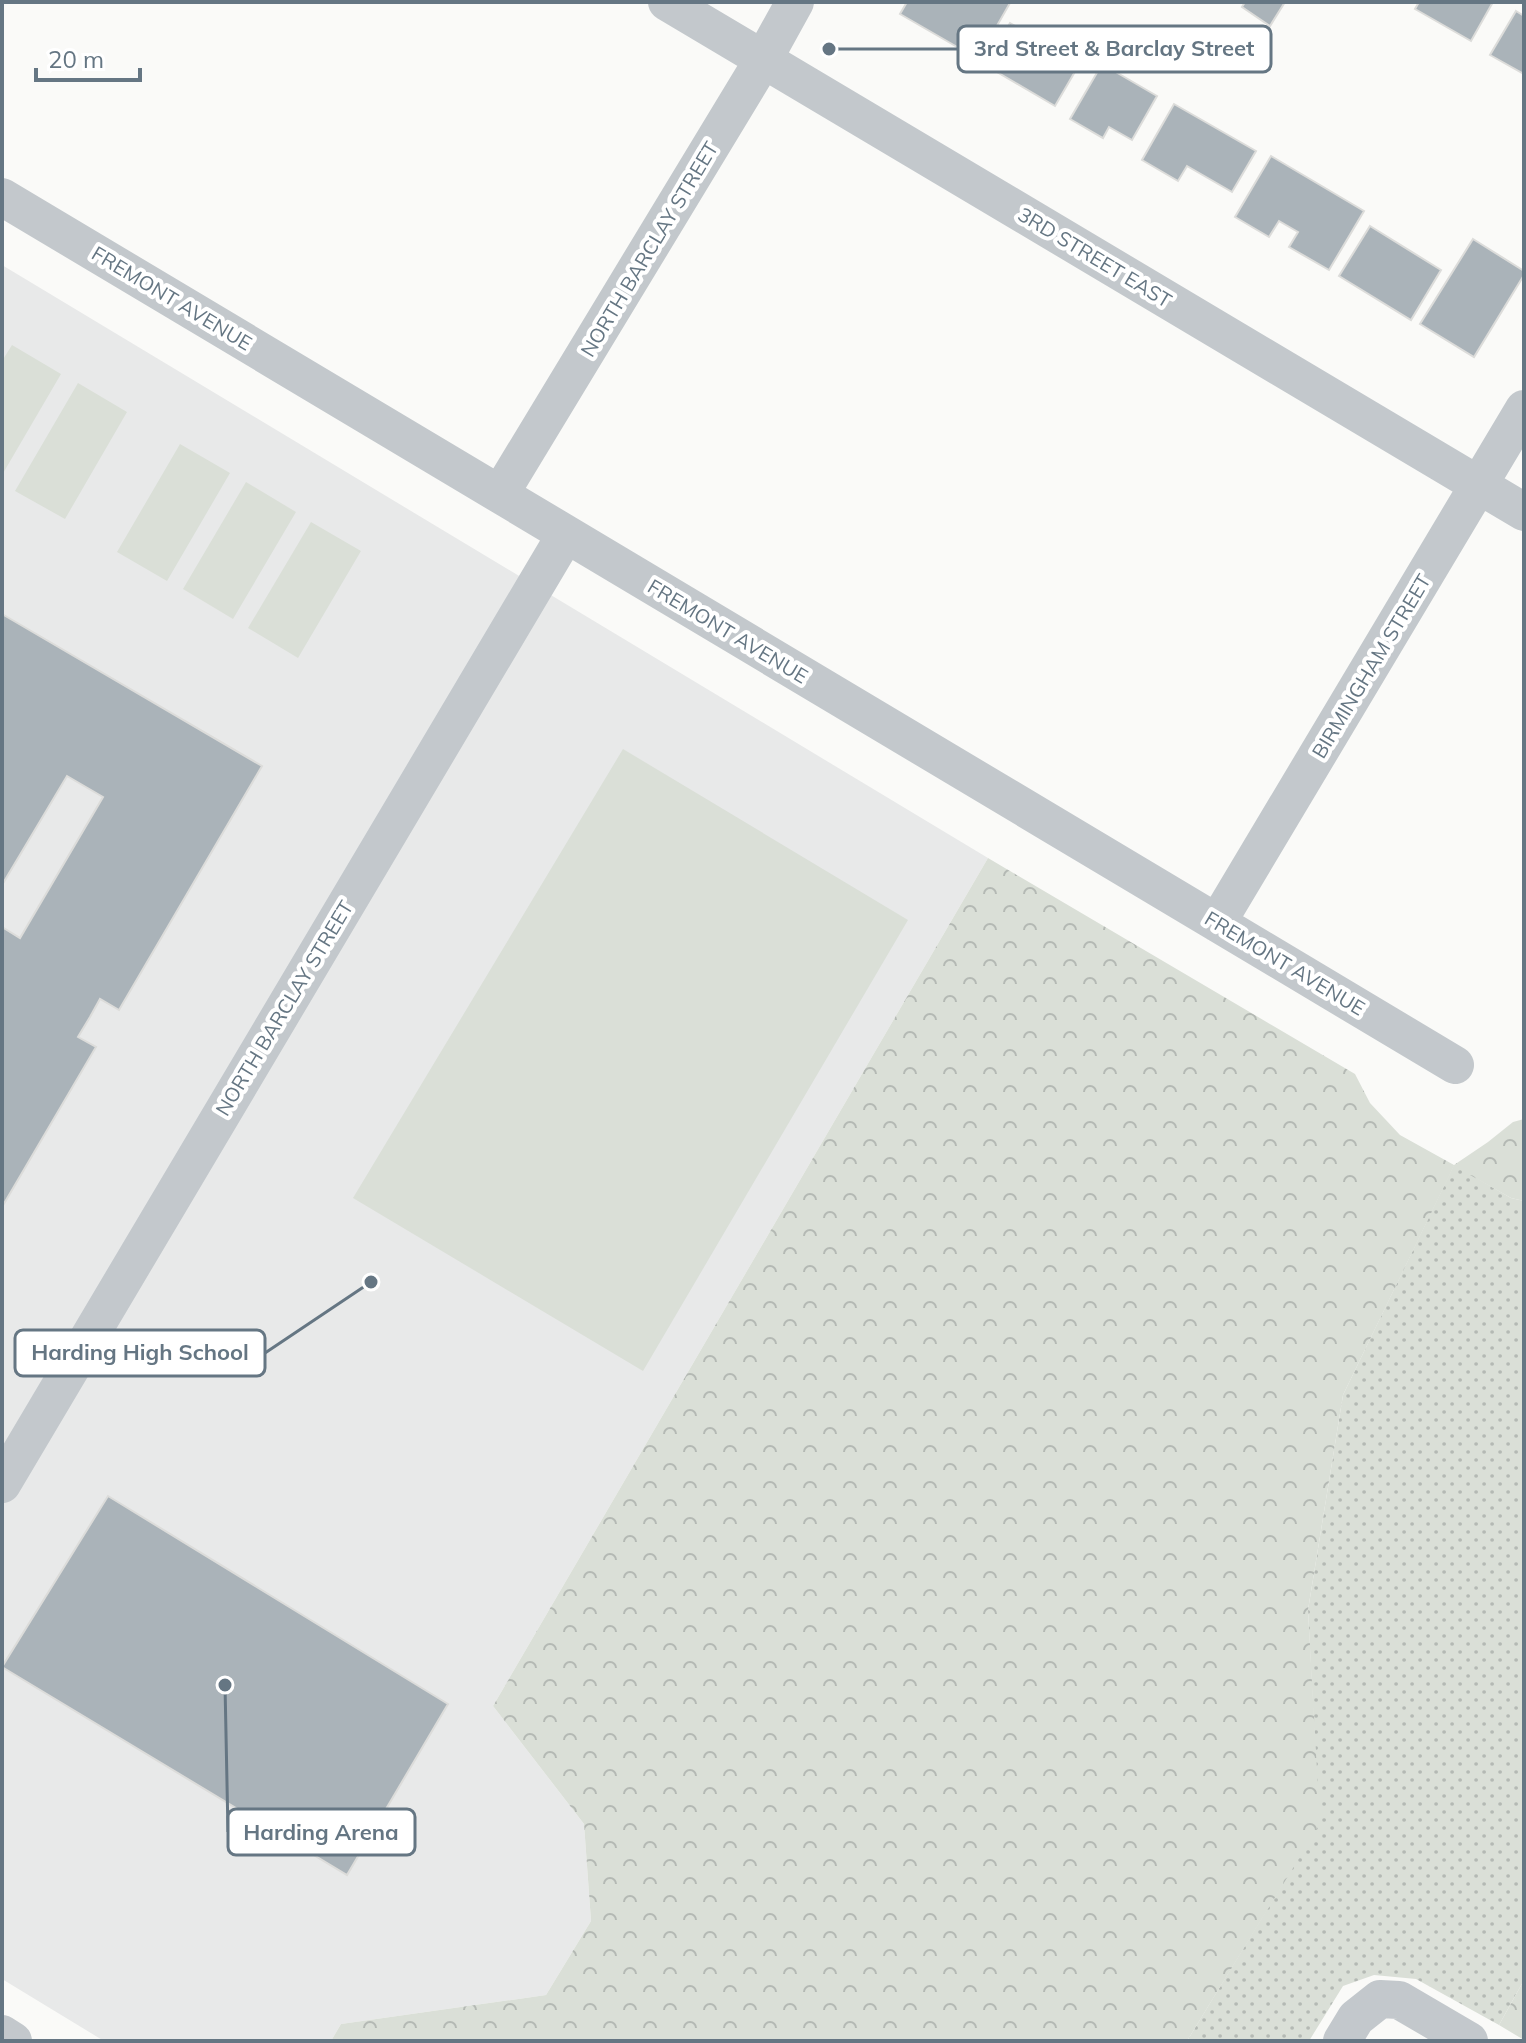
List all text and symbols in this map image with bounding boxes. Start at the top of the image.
callout: 3rd Street & Barclay Street [958,26,1271,72]
scale bar [36,32,140,82]
text: 3rd Street & Barclay Street [974,34,1254,62]
text: 20 m [48,44,104,74]
street label: NORTH BARCLAY STREET [575,137,723,361]
street label: 3RD STREET EAST [1014,201,1176,313]
street label: FREMONT AVENUE [87,240,257,356]
street label: BIRMINGHAM STREET [1306,569,1436,763]
street label: FREMONT AVENUE [643,573,813,689]
street label: NORTH BARCLAY STREET [210,896,358,1120]
street label: FREMONT AVENUE [1200,905,1370,1021]
callout: Harding High School [15,1330,265,1376]
text: Harding High School [31,1338,249,1366]
callout: Harding Arena [228,1809,415,1855]
text: Harding Arena [243,1818,399,1846]

